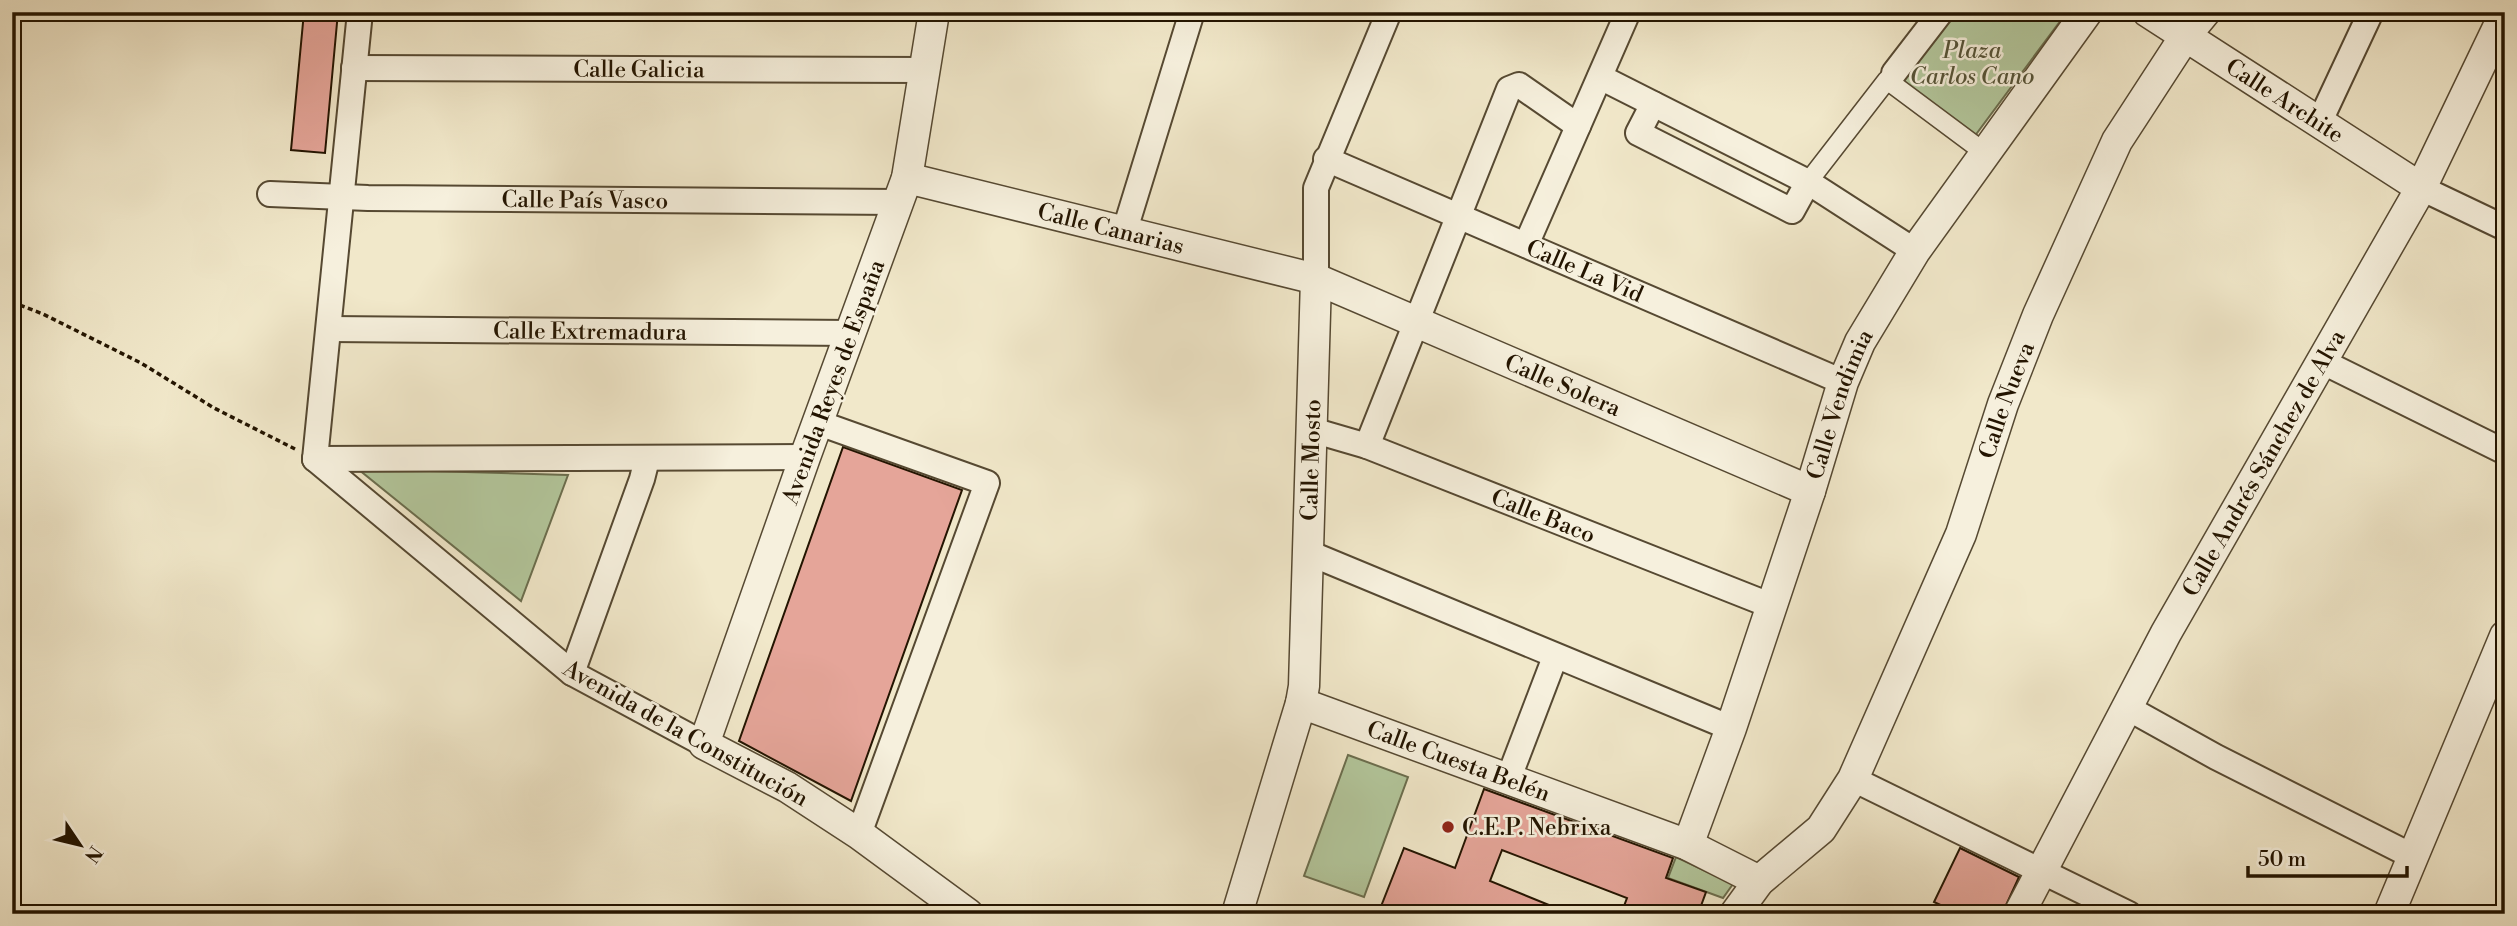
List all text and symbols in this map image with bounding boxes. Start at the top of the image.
park label: Plaza Carlos Cano [1910,37,2034,91]
street label: Calle Archite [2220,53,2349,149]
street label: Calle Galicia [573,56,705,84]
street label: Calle País Vasco [501,186,668,215]
street label: Calle Canarias [1034,198,1187,261]
street label: Calle La Vid [1522,234,1647,309]
street label: Avenida Reyes de España [776,256,891,509]
street label: Calle Extremadura [493,317,687,347]
street label: Calle Vendimia [1801,324,1880,483]
street label: Calle Andrés Sánchez de Alva [2177,325,2352,602]
street label: Calle Nueva [1973,338,2041,462]
street label: Calle Solera [1500,349,1625,423]
street label: Calle Mosto [1296,399,1327,521]
street label: Calle Baco [1487,483,1599,550]
street label: Avenida de la Constitución [557,654,813,813]
street label: Calle Cuesta Belén [1363,715,1554,808]
north arrow [46,810,116,880]
place label: C.E.P. Nebrixa [1462,814,1612,842]
marker: C.E.P. Nebrixa [1440,819,1456,835]
scale bar [2248,835,2407,879]
text: N [79,841,107,867]
text: 50 m [2258,847,2306,873]

